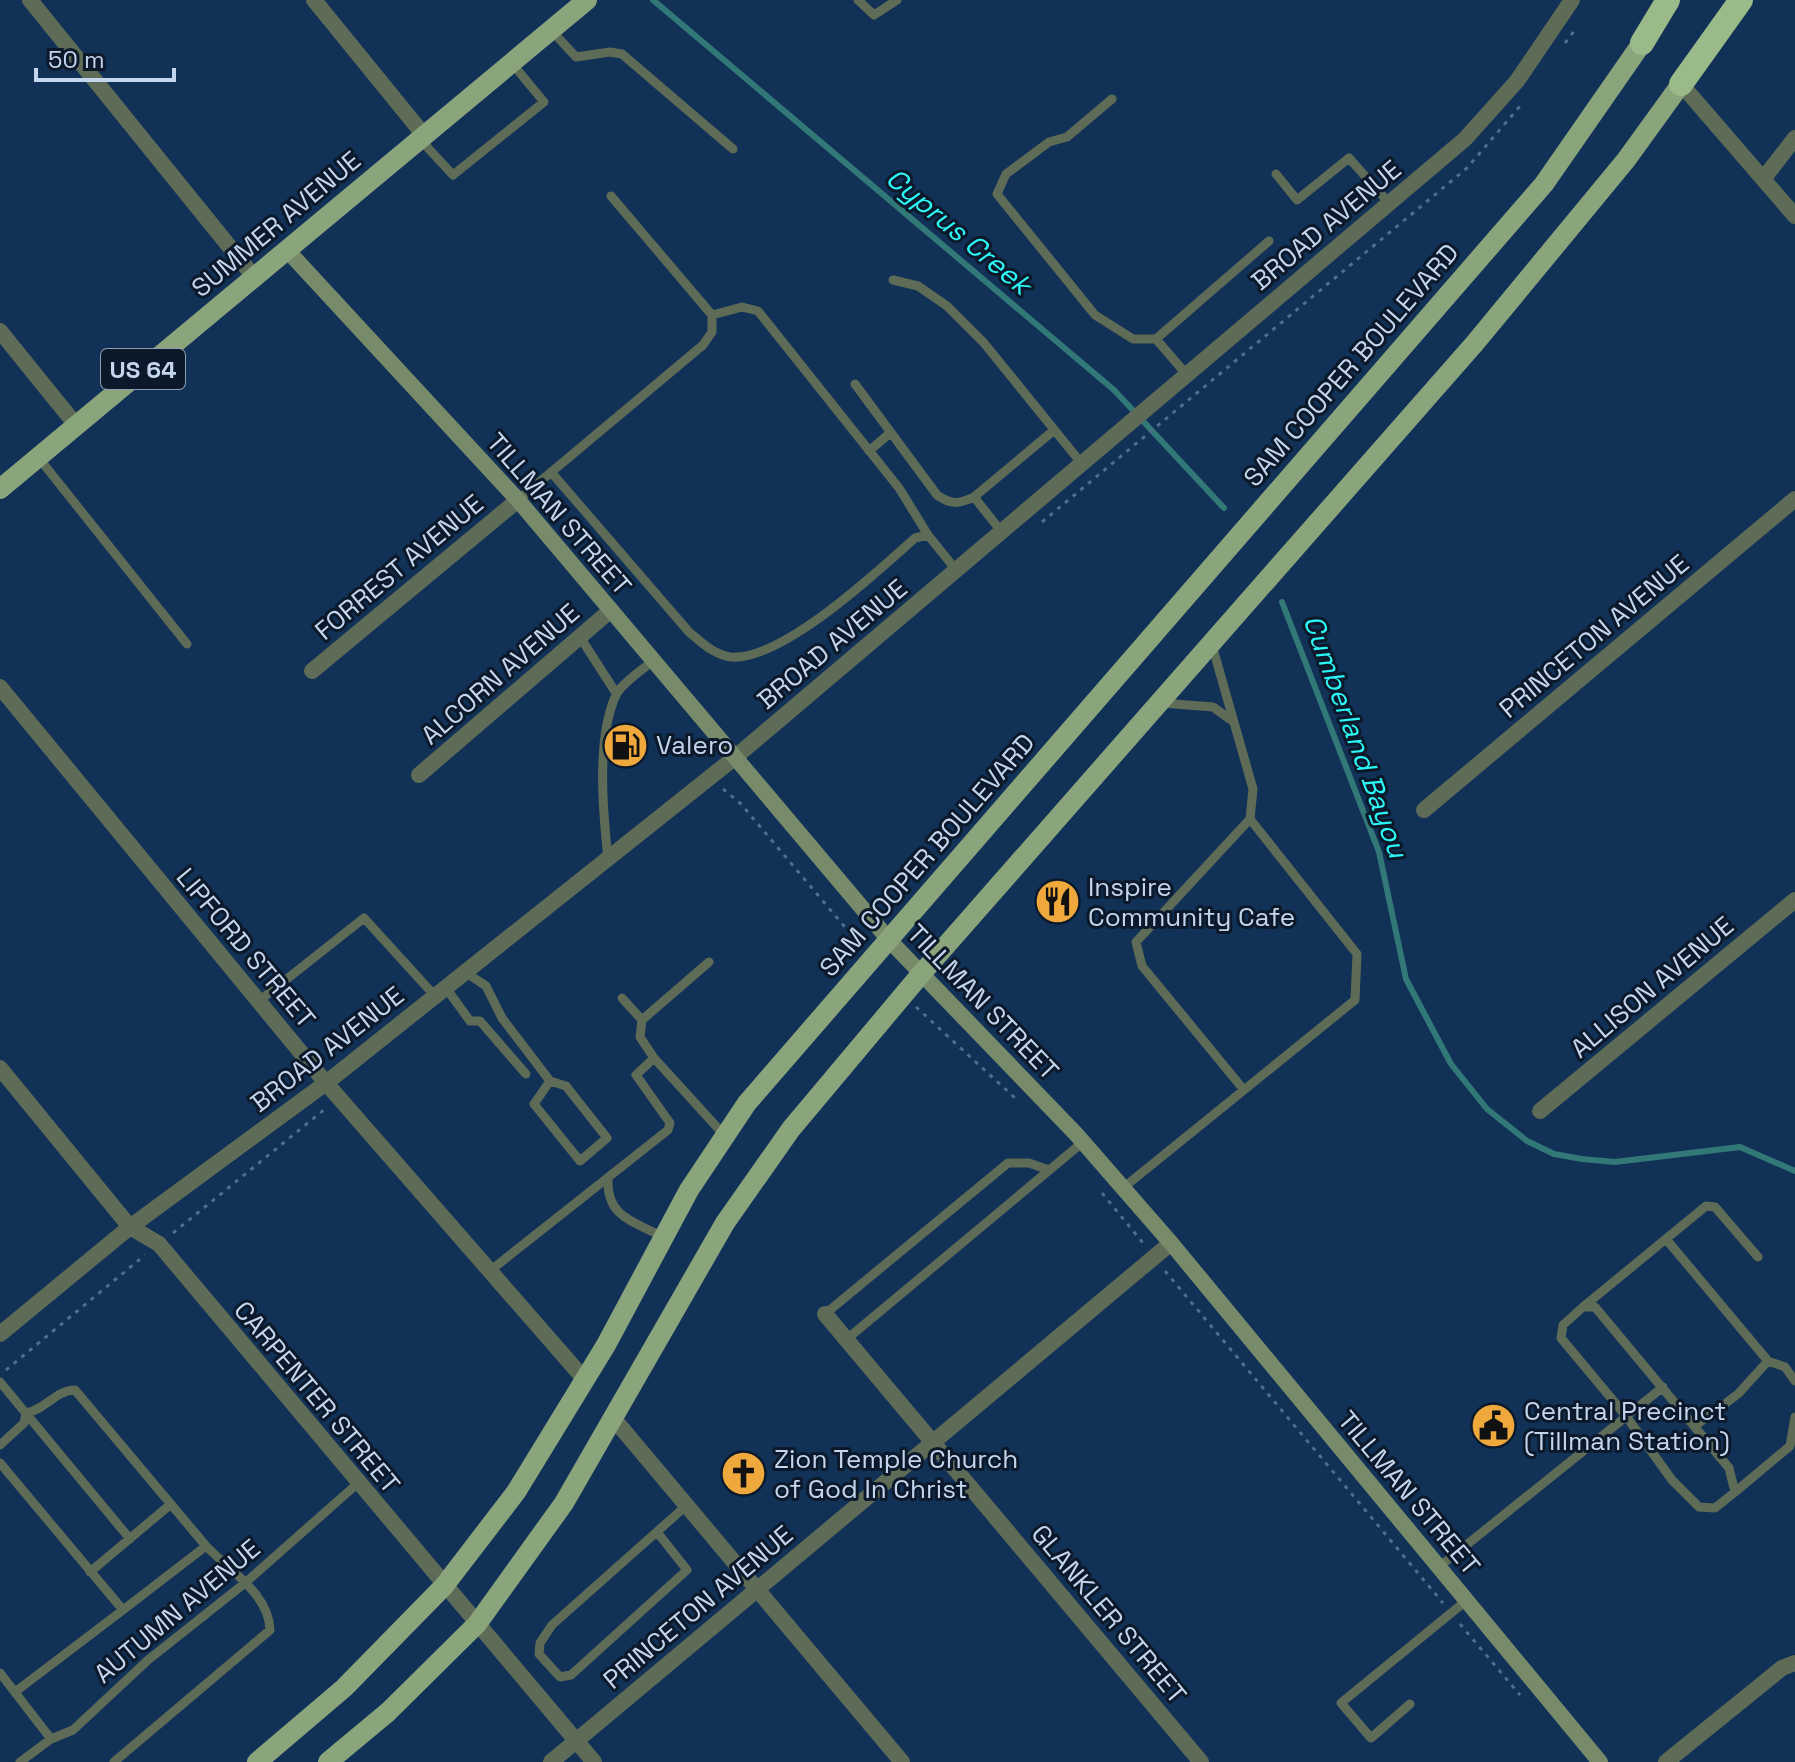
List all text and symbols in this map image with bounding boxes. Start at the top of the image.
scale bar [36,32,174,82]
text: 50 m [48,44,105,75]
street label: SUMMER AVENUE [184,143,368,305]
street label: BROAD AVENUE [1244,152,1408,298]
water label: Cyprus Creek [879,160,1041,304]
street label: SAM COOPER BOULEVARD [1236,236,1466,494]
road number: US 64 [101,349,185,389]
street label: TILLMAN STREET [479,426,639,602]
street label: FORREST AVENUE [308,487,490,647]
street label: PRINCETON AVENUE [1492,547,1696,725]
street label: BROAD AVENUE [750,571,914,717]
street label: ALCORN AVENUE [414,596,586,752]
water label: Cumberland Bayou [1295,610,1417,864]
fuel station icon: Valero [601,721,649,769]
street label: SAM COOPER BOULEVARD [812,726,1042,984]
place label: Valero [656,728,733,762]
street label: LIPFORD STREET [169,861,323,1035]
place label: Inspire Community Cafe [1088,870,1295,934]
restaurant icon: Inspire Community Cafe [1033,878,1081,926]
street label: ALLISON AVENUE [1563,909,1741,1065]
street label: TILLMAN STREET [900,917,1066,1087]
street label: BROAD AVENUE [243,978,411,1120]
street label: CARPENTER STREET [226,1294,408,1500]
place label: Central Precinct (Tillman Station) [1524,1394,1730,1458]
public building icon: Central Precinct (Tillman Station) [1469,1402,1517,1450]
street label: TILLMAN STREET [1330,1404,1488,1582]
place label: Zion Temple Church of God In Christ [774,1442,1018,1506]
church icon: Zion Temple Church of God In Christ [719,1450,767,1498]
street label: GLANKLER STREET [1024,1517,1194,1711]
street label: PRINCETON AVENUE [596,1518,800,1696]
street label: AUTUMN AVENUE [87,1531,267,1691]

